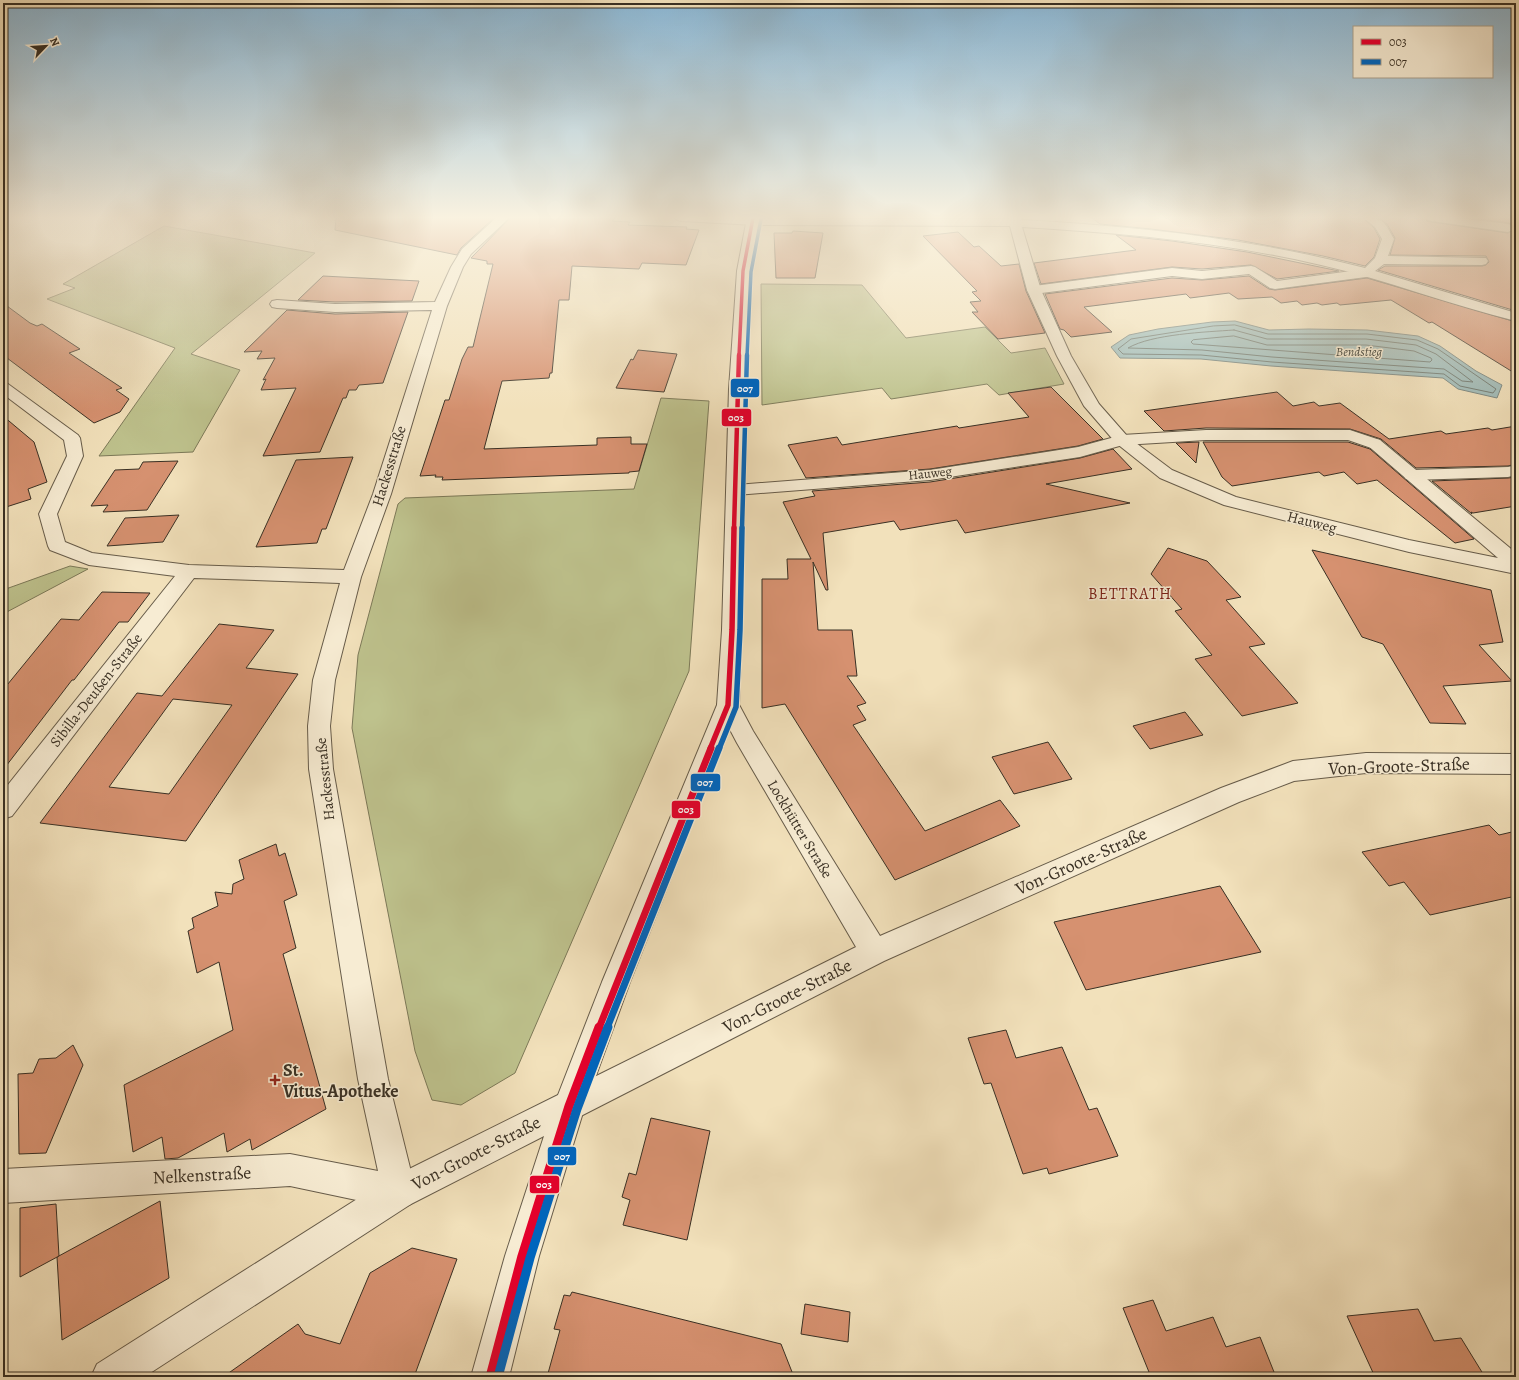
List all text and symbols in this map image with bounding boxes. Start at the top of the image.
north arrow [26,26,66,66]
legend [1353,26,1493,78]
text: 003 [1389,34,1407,50]
text: N [46,35,63,49]
text: 007 [1389,54,1408,70]
water label: Bendstieg [1336,343,1382,360]
line badge: 007 [730,378,760,398]
text: 007 [737,381,753,396]
line badge: 003 [721,408,752,427]
text: 003 [728,410,744,425]
street label: Hackesstraße [367,423,411,509]
street label: Hauweg [907,462,953,484]
street label: Hauweg [1285,506,1339,538]
district label: BETTRATH [1088,583,1172,605]
street label: Sibilla-Deußen-Straße [45,629,147,751]
street label: Hackesstraße [311,736,339,822]
street label: Von-Groote-Straße [1327,752,1470,781]
line badge: 007 [690,773,721,792]
text: 007 [697,775,713,790]
street label: Lockhütter Straße [763,776,837,882]
line badge: 003 [671,800,701,819]
text: 003 [678,802,694,817]
street label: Von-Groote-Straße [1010,821,1151,901]
street label: Von-Groote-Straße [718,953,856,1039]
place label: St. Vitus-Apotheke [282,1058,398,1103]
marker: St. Vitus-Apotheke [270,1075,280,1085]
street label: Von-Groote-Straße [407,1110,545,1196]
line badge: 007 [547,1146,577,1166]
text: 007 [554,1149,570,1164]
street label: Nelkenstraße [152,1160,252,1190]
line badge: 003 [529,1175,560,1194]
text: 003 [536,1177,552,1192]

